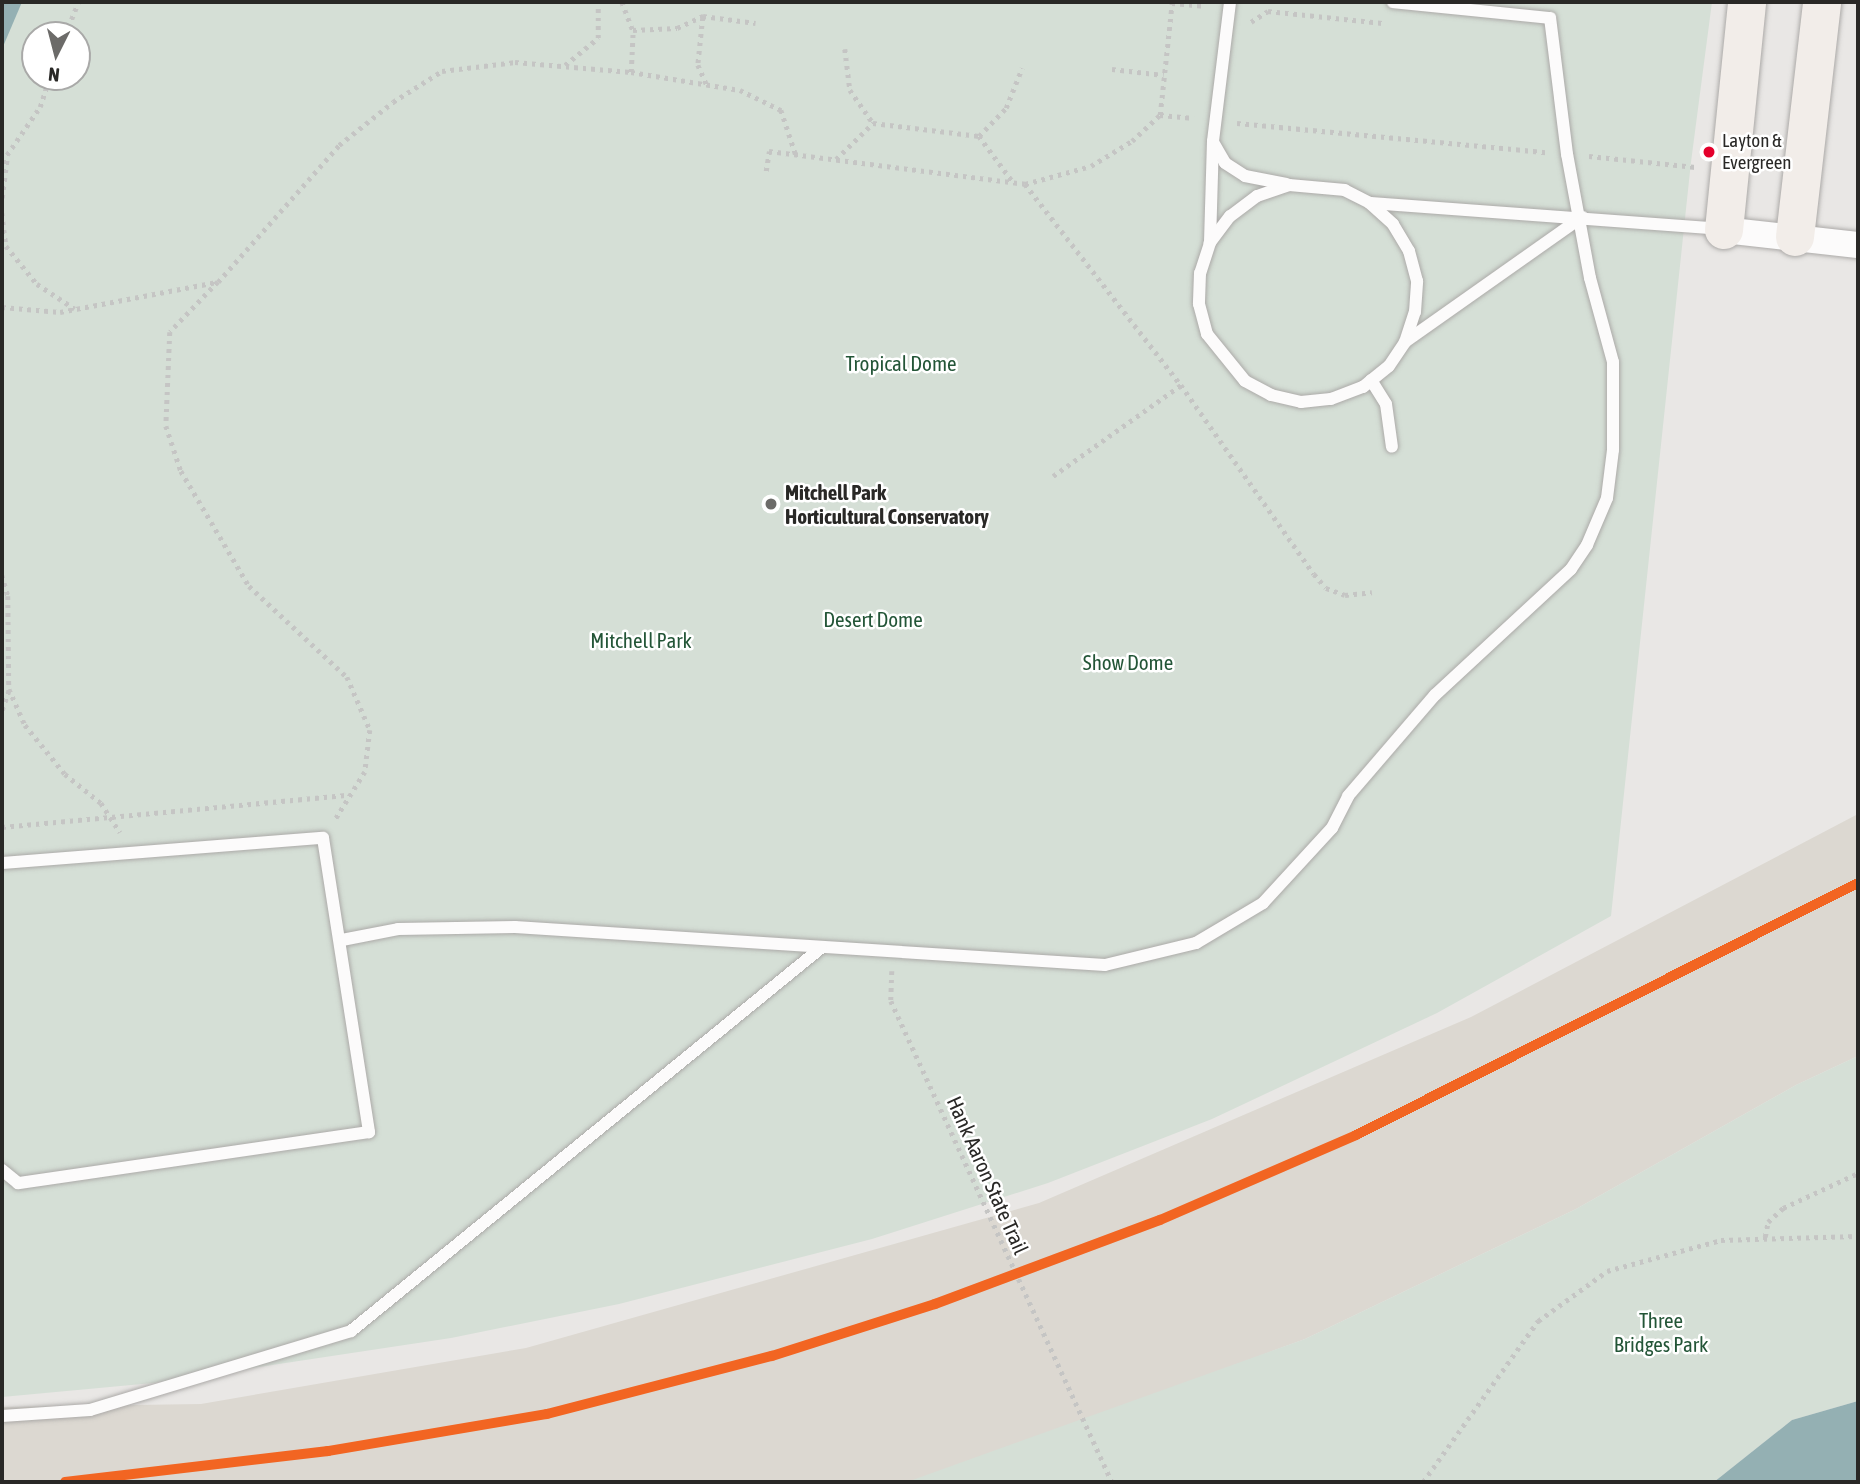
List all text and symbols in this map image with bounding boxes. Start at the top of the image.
north arrow [21,21,91,91]
text: N [47,63,61,86]
place label: Layton & Evergreen [1722,130,1792,174]
marker: Layton & Evergreen [1702,145,1716,159]
park label: Tropical Dome [845,350,957,376]
place label: Mitchell Park Horticultural Conservatory [785,479,989,529]
marker: Mitchell Park Horticultural Conservatory [763,496,779,512]
park label: Desert Dome [823,606,923,632]
park label: Mitchell Park [590,627,692,653]
park label: Show Dome [1083,649,1173,675]
street label: Hank Aaron State Trail [942,1092,1034,1258]
park label: Three Bridges Park [1614,1307,1708,1357]

